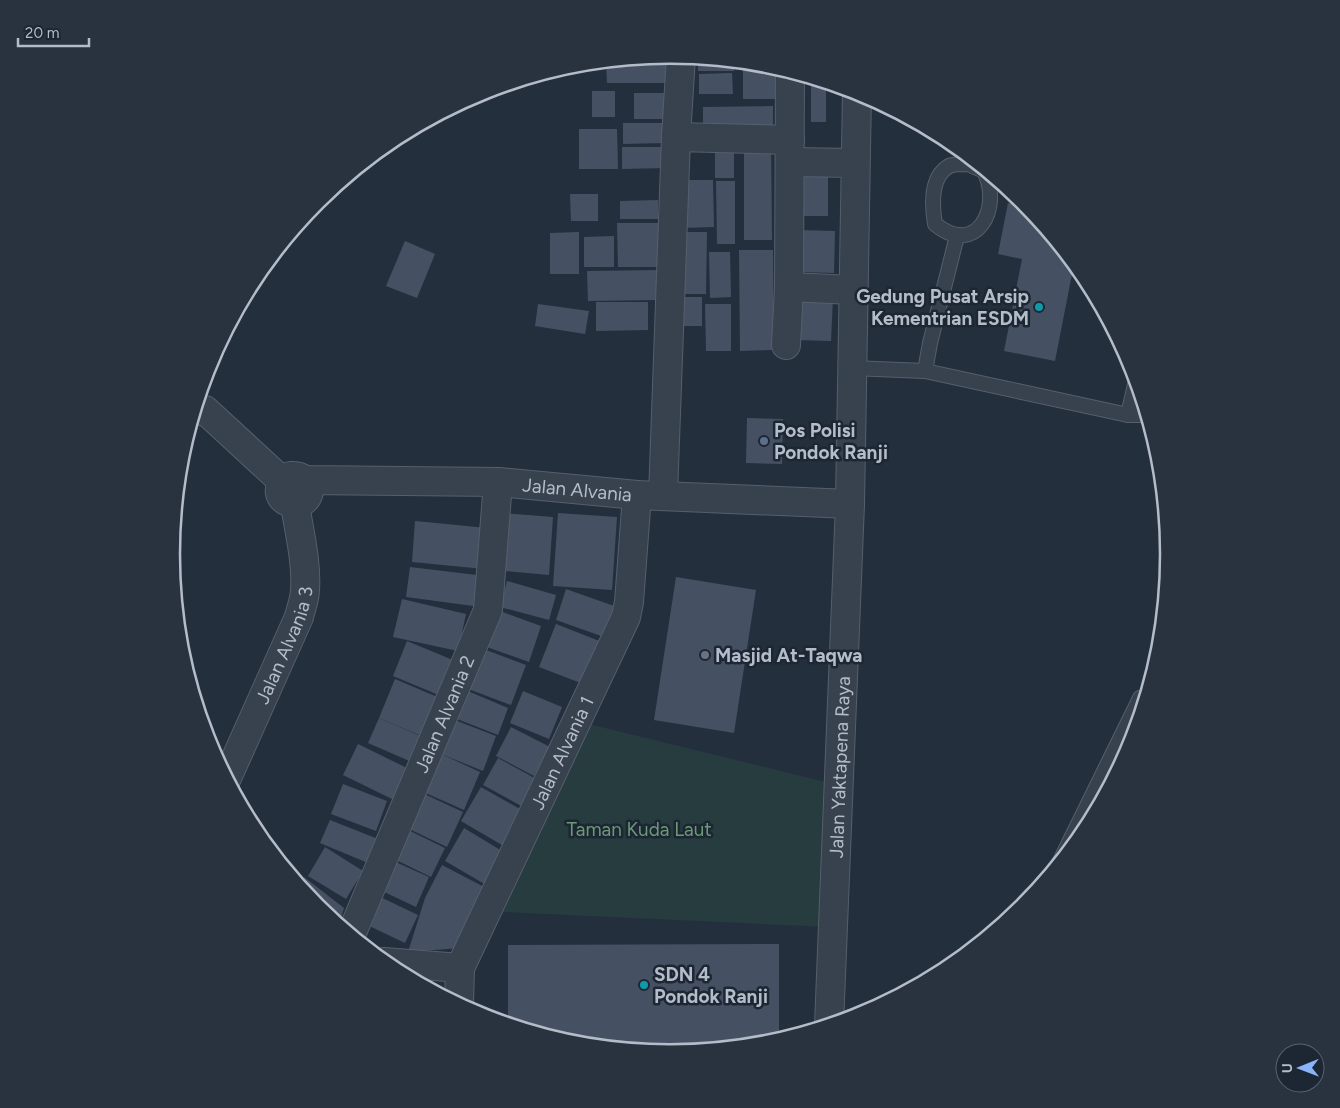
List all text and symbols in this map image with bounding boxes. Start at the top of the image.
scale bar [18,15,89,47]
text: 20 m [25,24,59,42]
place label: Gedung Pusat Arsip Kementrian ESDM [856,285,1029,330]
marker: Gedung Pusat Arsip Kementrian ESDM [1033,301,1045,313]
place label: Pos Polisi Pondok Ranji [774,419,888,464]
marker: Pos Polisi Pondok Ranji [758,435,770,447]
street label: Jalan Alvania [521,473,633,506]
street label: Jalan Alvania 3 [251,586,317,708]
place label: Masjid At-Taqwa [715,644,862,667]
marker: Masjid At-Taqwa [699,649,711,661]
street label: Jalan Alvania 2 [410,652,480,776]
street label: Jalan Yaktapena Raya [825,676,855,859]
street label: Jalan Alvania 1 [526,693,599,813]
park label: Taman Kuda Laut [566,818,712,841]
place label: SDN 4 Pondok Ranji [654,963,768,1008]
marker: SDN 4 Pondok Ranji [638,979,650,991]
north arrow [1275,1043,1325,1093]
text: U [1279,1063,1296,1073]

